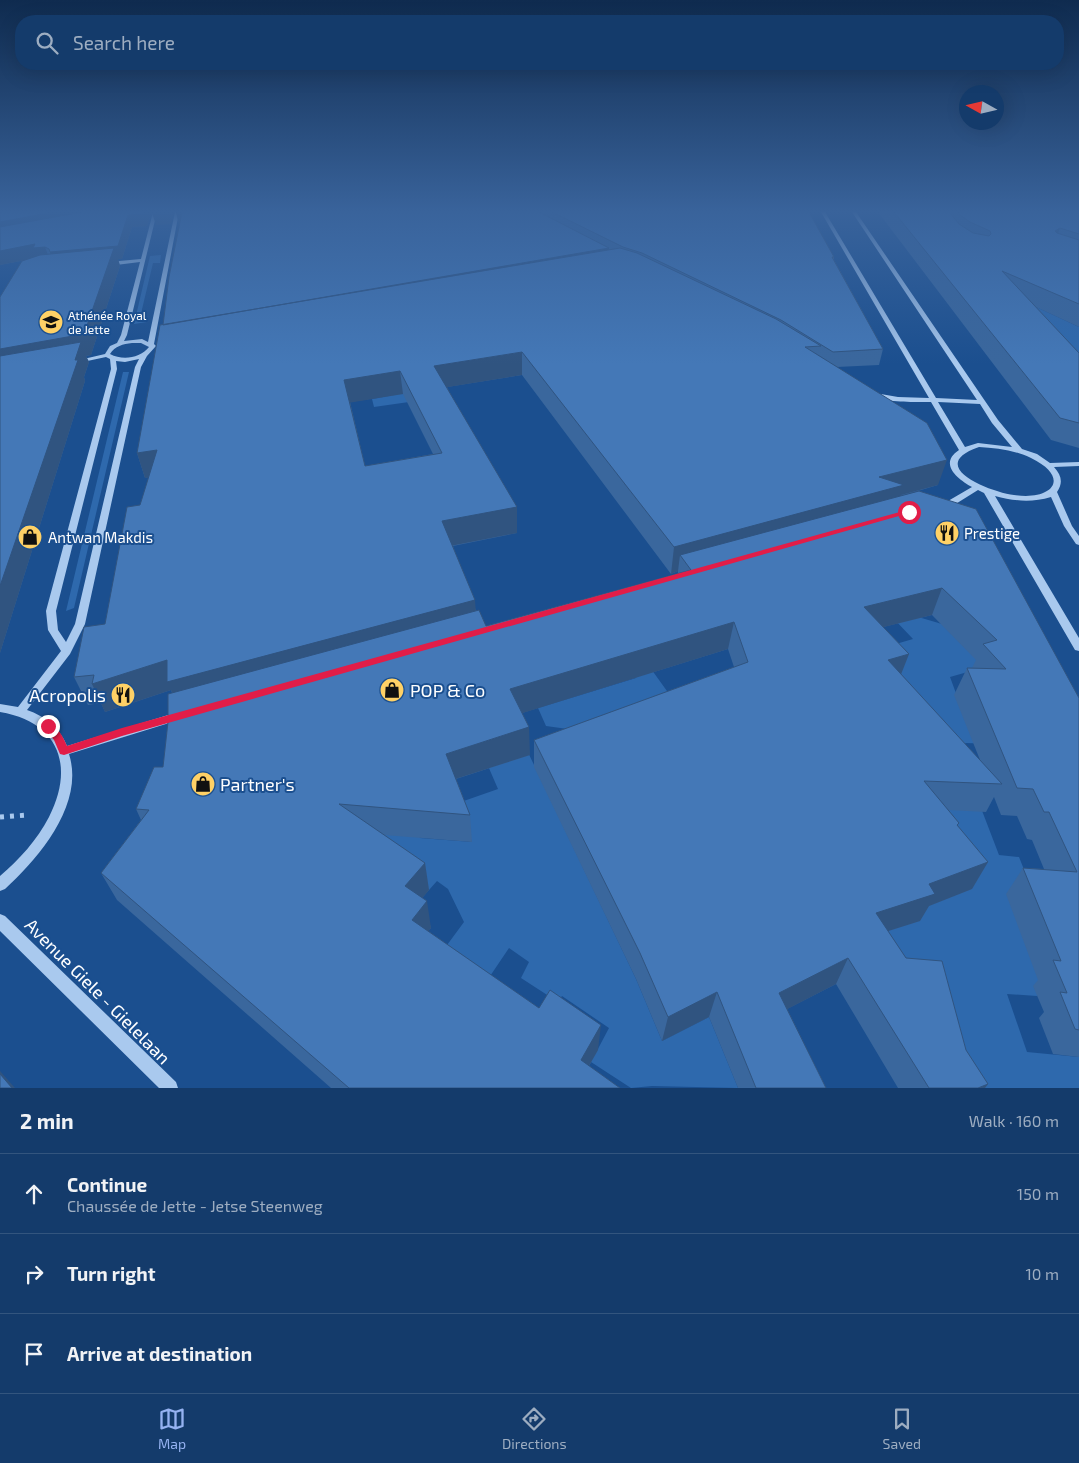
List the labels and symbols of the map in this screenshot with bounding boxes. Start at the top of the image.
north arrow [959,85,1004,130]
place label: Athénée Royal de Jette [68,308,147,336]
school or university icon: Athénée Royal de Jette [38,309,64,335]
route start [898,501,921,524]
restaurant icon: Prestige [934,520,960,546]
shop icon: Antwan Makdis [17,524,43,550]
place label: Prestige [964,524,1020,542]
place label: Antwan Makdis [48,528,153,546]
shop icon: POP & Co [379,677,405,703]
place label: POP & Co [410,679,485,701]
restaurant icon: Acropolis [110,682,136,708]
place label: Acropolis [29,684,106,706]
route end [37,715,60,738]
shop icon: Partner's [190,771,216,797]
place label: Partner's [220,773,295,795]
street label: Avenue Giele - Gielelaan [21,914,175,1068]

